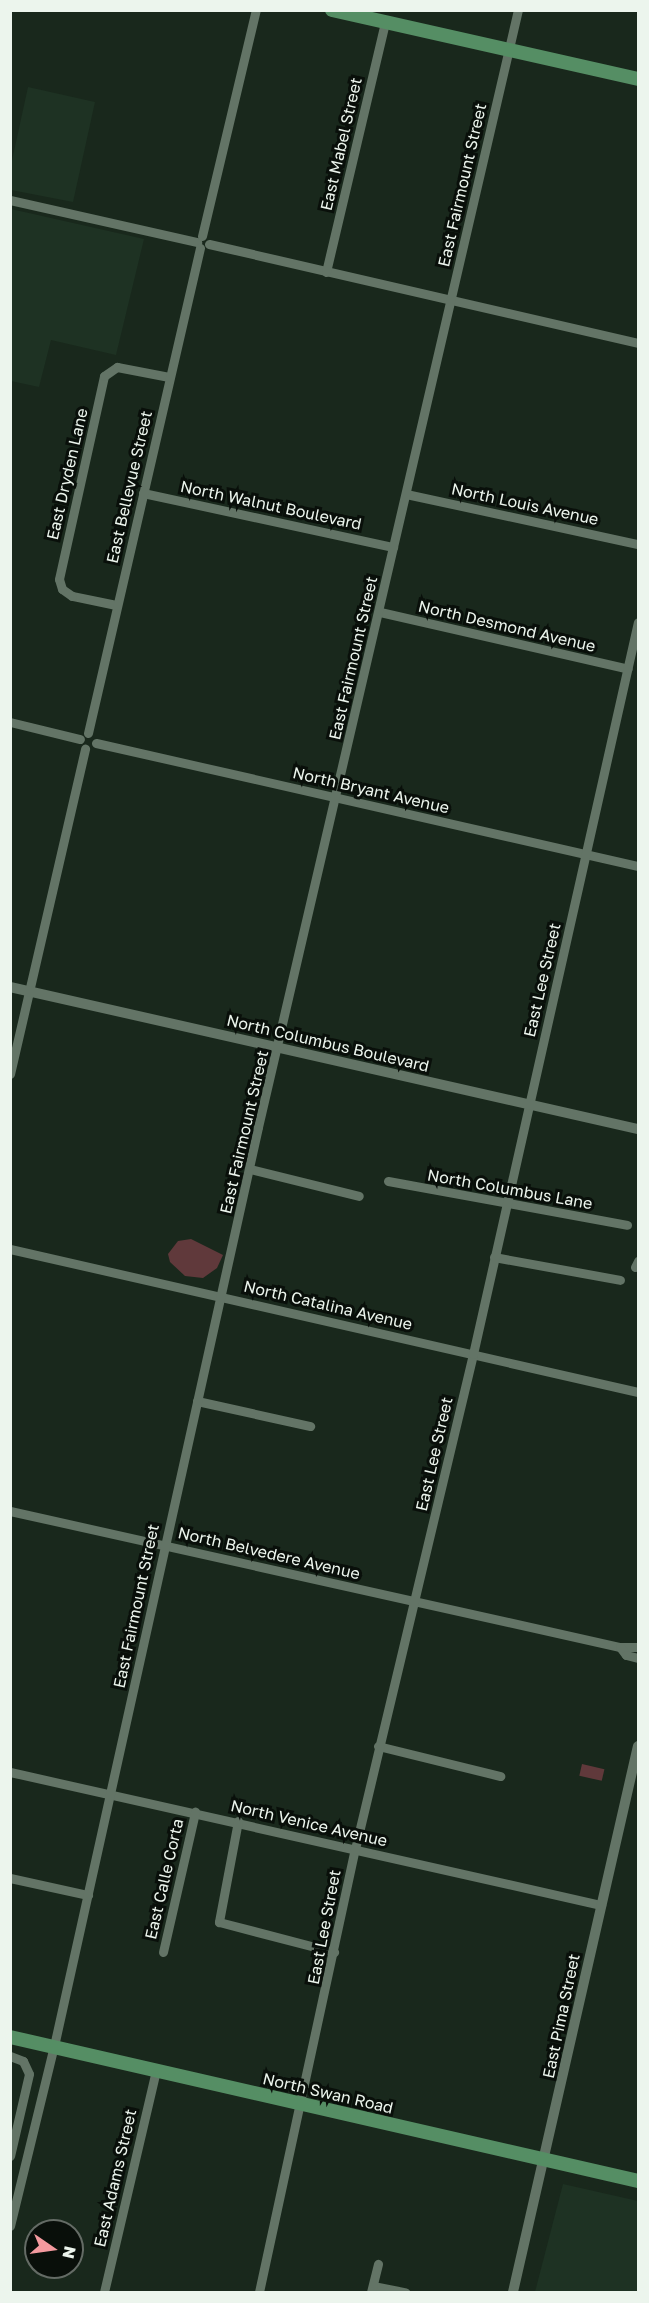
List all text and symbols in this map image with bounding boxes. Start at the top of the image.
street label: East Mabel Street [316,76,366,212]
street label: East Fairmount Street [434,101,490,269]
street label: East Dryden Lane [43,406,91,542]
street label: East Bellevue Street [102,409,156,565]
street label: North Walnut Boulevard [179,476,363,534]
street label: North Louis Avenue [450,479,600,529]
street label: East Fairmount Street [325,574,381,742]
street label: North Desmond Avenue [416,596,598,656]
street label: North Bryant Avenue [291,763,451,817]
street label: East Lee Street [520,921,564,1039]
street label: North Columbus Boulevard [225,1010,431,1076]
street label: East Fairmount Street [216,1048,272,1216]
street label: North Columbus Lane [426,1165,594,1213]
street label: North Catalina Avenue [242,1276,414,1334]
street label: East Lee Street [412,1395,456,1513]
street label: East Fairmount Street [109,1522,163,1690]
street label: North Belvedere Avenue [176,1523,362,1583]
street label: North Venice Avenue [229,1796,389,1850]
street label: East Calle Corta [141,1817,187,1941]
street label: East Lee Street [303,1868,345,1986]
street label: East Pima Street [538,1952,584,2080]
street label: North Swan Road [261,2069,395,2117]
street label: East Adams Street [90,2107,140,2249]
north arrow [24,2219,84,2279]
text: N [58,2244,81,2261]

